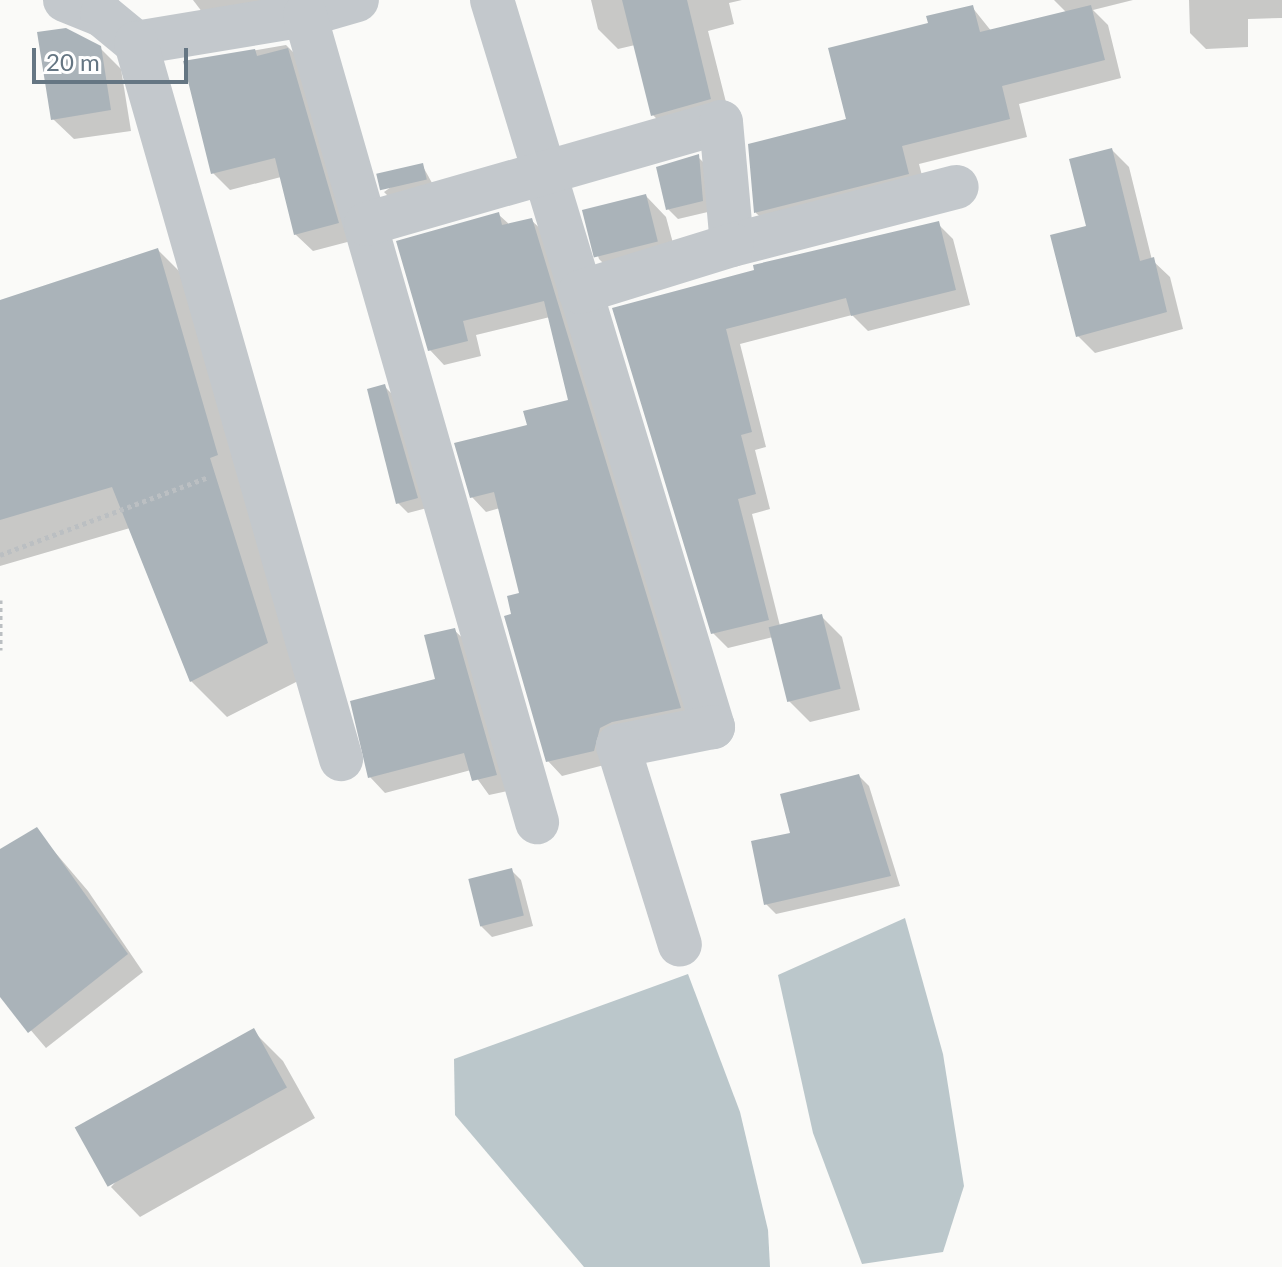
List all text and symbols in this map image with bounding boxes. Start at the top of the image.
scale bar [36,32,192,82]
text: 20 m [46,47,100,76]

